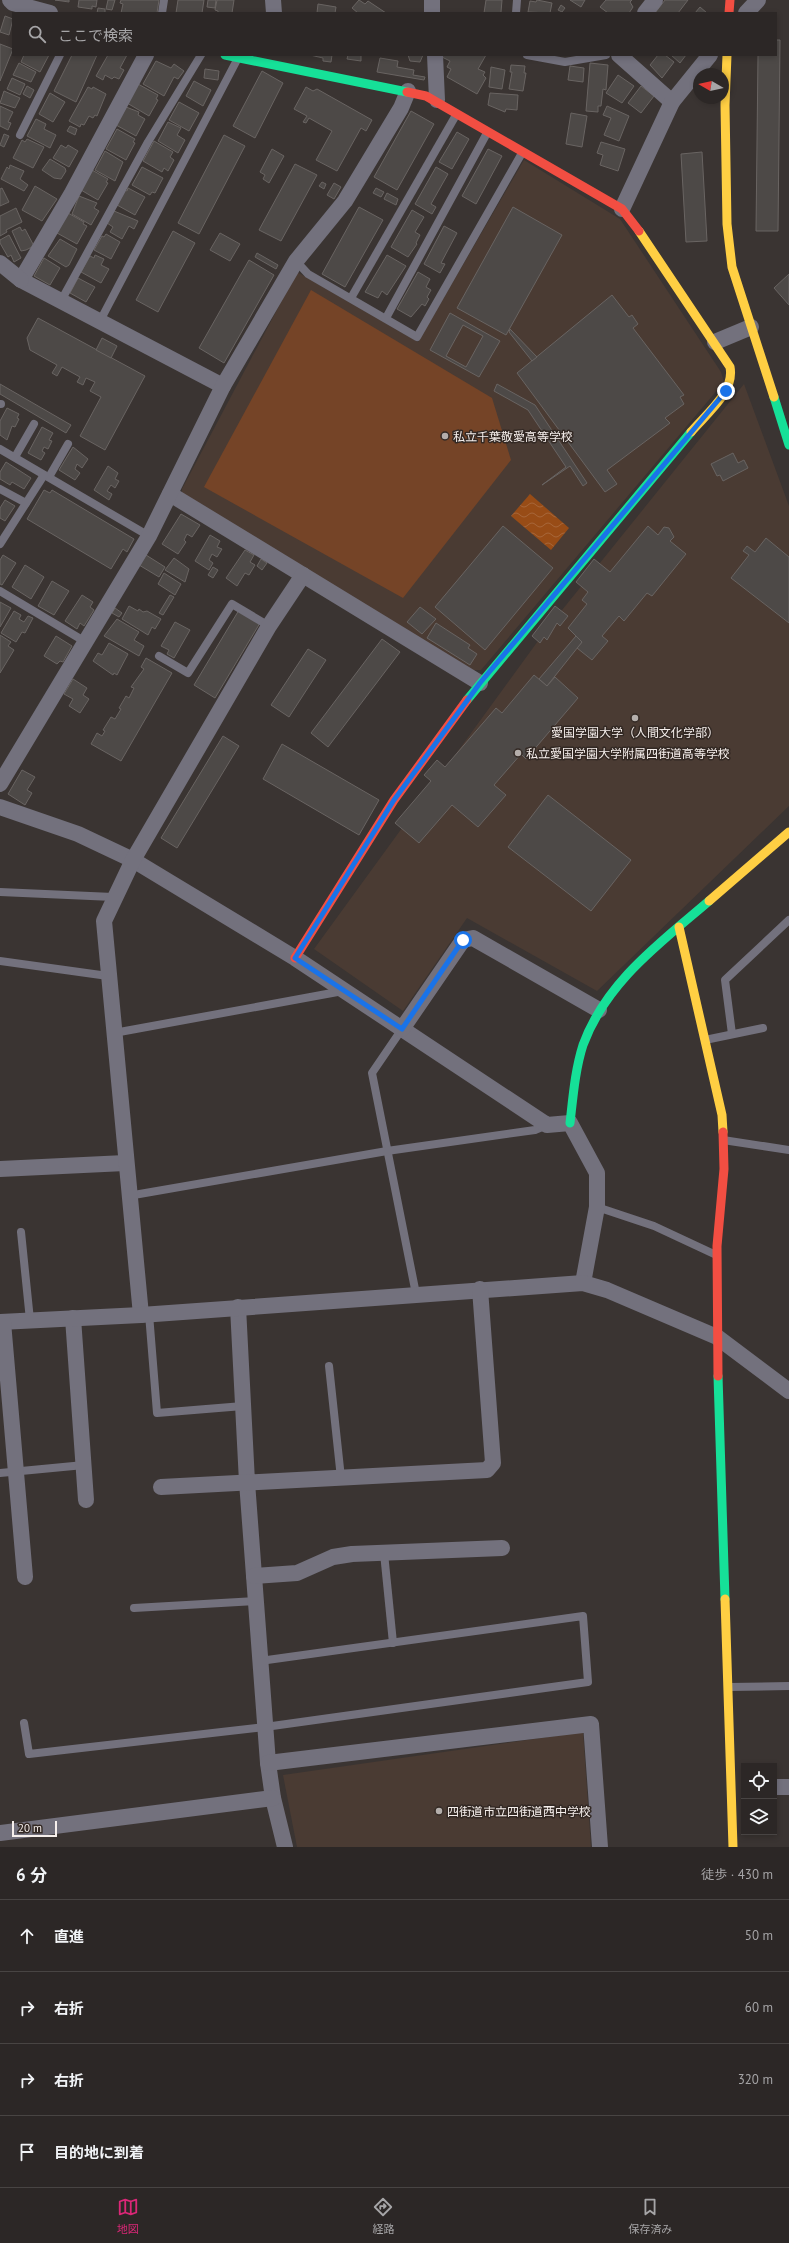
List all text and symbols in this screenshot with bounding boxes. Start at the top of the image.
search box [12,12,777,56]
icon: search [26,23,48,45]
text: ここで検索 [58,26,133,45]
north arrow [693,68,729,104]
route end [717,382,735,400]
place label: 私立千葉敬愛高等学校 [453,429,573,444]
marker: 私立千葉敬愛高等学校 [440,431,450,441]
marker: 愛国学園大学（人間文化学部） [630,713,640,723]
place label: 愛国学園大学（人間文化学部） [551,725,719,740]
place label: 私立愛国学園大学附属四街道高等学校 [526,746,730,761]
marker: 私立愛国学園大学附属四街道高等学校 [513,748,523,758]
route start [454,931,472,949]
map controls [741,1763,777,1835]
button: locate [741,1763,777,1799]
button: layers [741,1799,777,1835]
place label: 四街道市立四街道西中学校 [447,1804,591,1819]
marker: 四街道市立四街道西中学校 [434,1806,444,1816]
scale bar [12,1819,57,1838]
text: 20 m [18,1821,42,1835]
text: 6 分 [16,1864,47,1886]
text: 徒歩 · 430 m [701,1866,773,1883]
icon: ahead [16,1925,38,1947]
text: 直進 [54,1927,84,1946]
text: 50 m [745,1927,773,1944]
icon: right [16,1997,38,2019]
text: 右折 [54,1999,84,2018]
text: 60 m [745,1999,773,2016]
icon: right [16,2069,38,2091]
text: 右折 [54,2071,84,2090]
text: 320 m [738,2071,773,2088]
icon: arrive [16,2141,38,2163]
text: 目的地に到着 [54,2143,144,2162]
tab: 地図 [117,2196,139,2236]
tab: 経路 [372,2196,394,2236]
tab: 保存済み [628,2196,672,2236]

